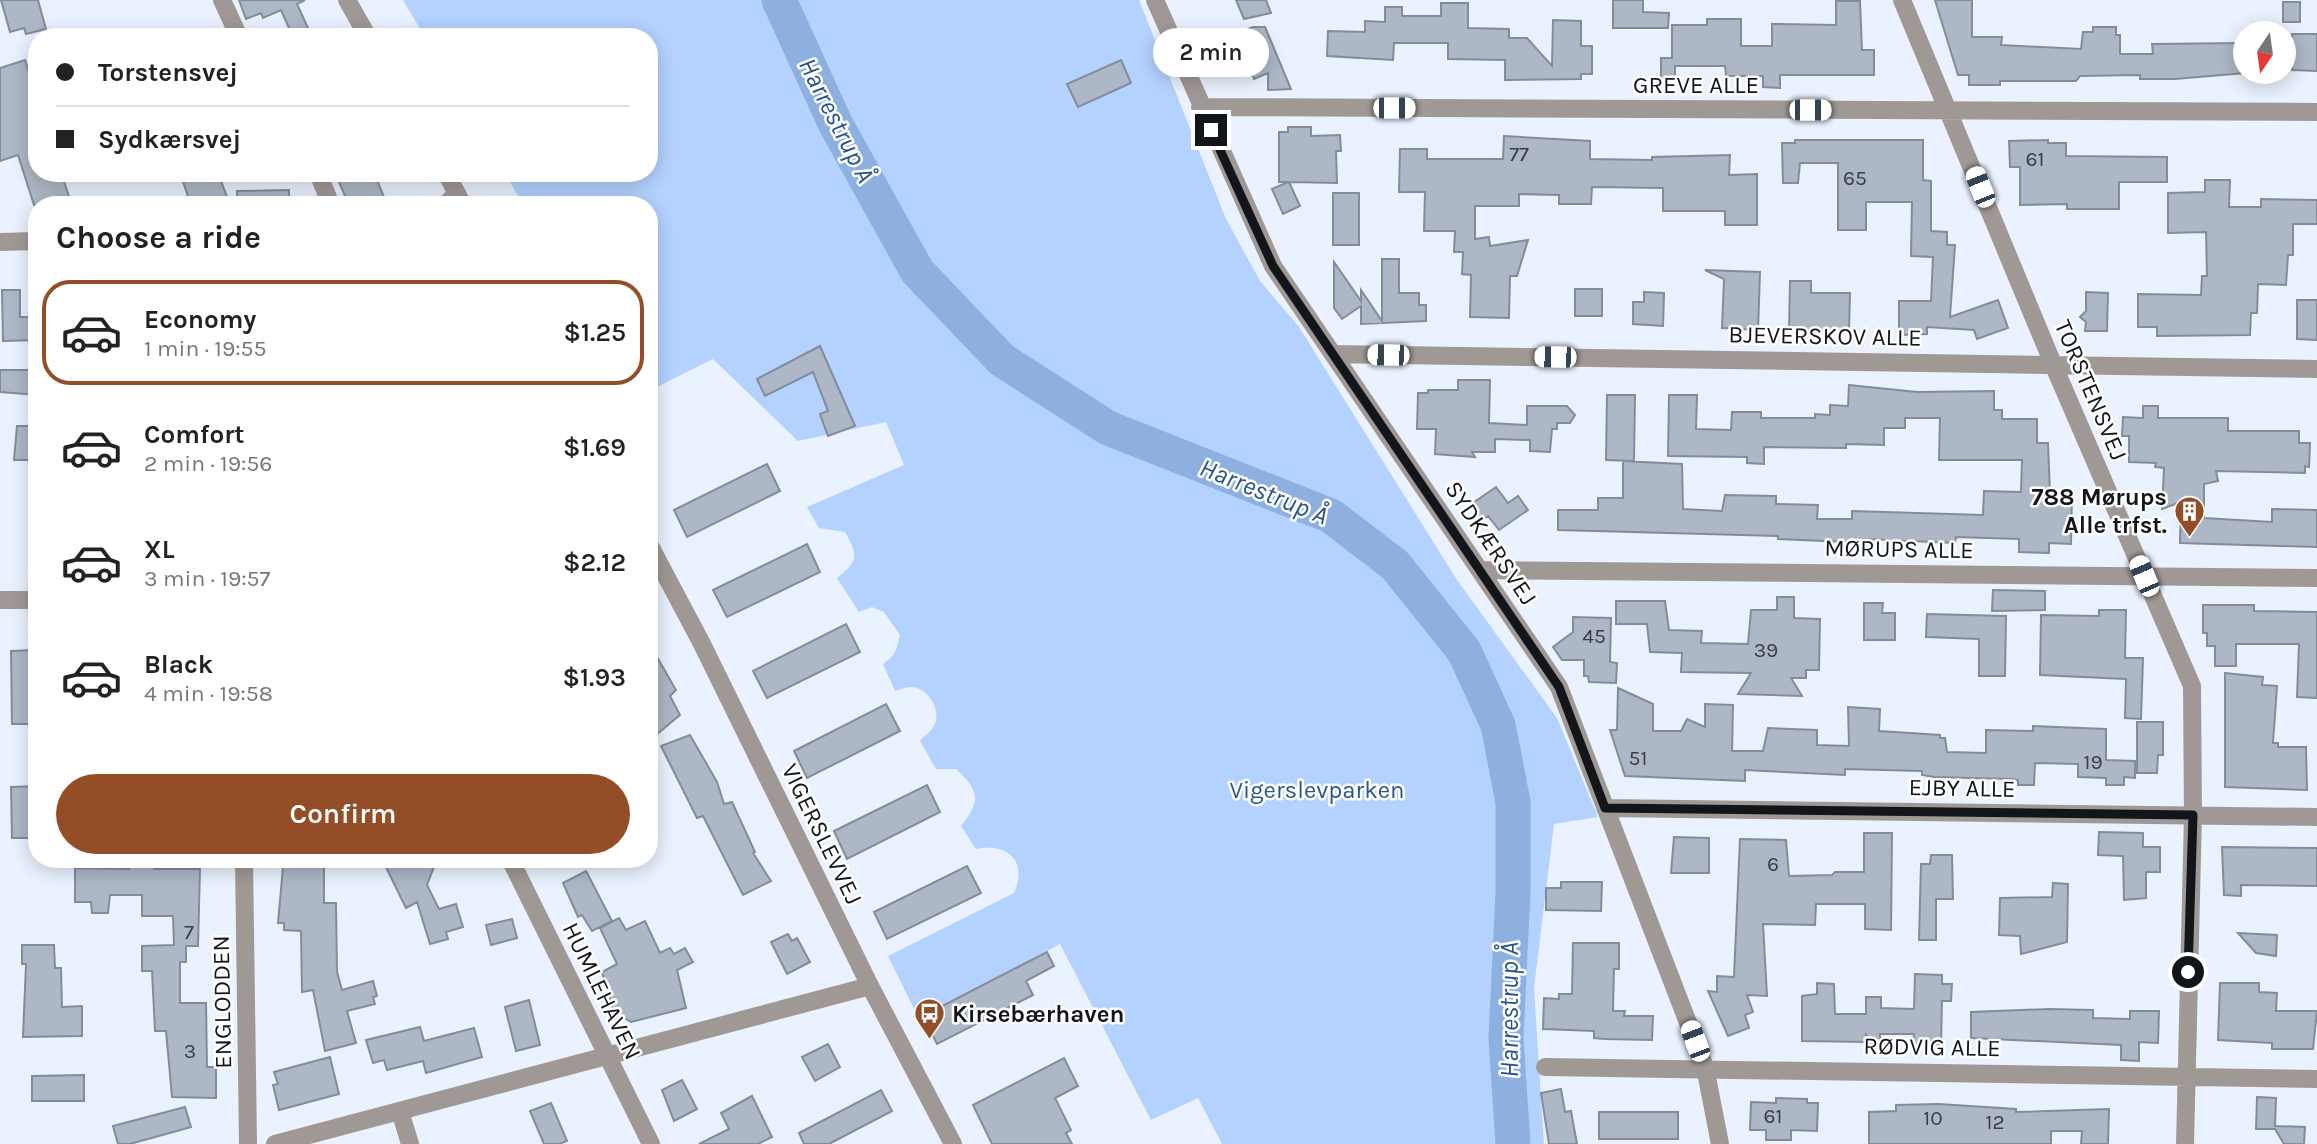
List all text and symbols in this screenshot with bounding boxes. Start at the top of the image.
north arrow [2233,21,2296,84]
map controls [2233,21,2296,84]
callout: 2 min [1153,29,1269,78]
text: 2 min [1180,39,1242,66]
water label: Harrestrup Å [792,52,882,188]
text: Torstensvej [98,57,238,88]
street label: GREVE ALLE [1633,71,1759,99]
car [1374,98,1416,119]
car [1790,100,1832,121]
route end [1195,114,1227,146]
text: Sydkærsvej [98,124,241,155]
house number: 77 [1509,142,1529,166]
house number: 61 [2026,147,2044,171]
car [1963,164,1998,210]
house number: 65 [1843,166,1867,190]
text: Choose a ride [56,219,261,256]
icon: car [60,301,123,364]
text: Economy [144,304,256,335]
street label: TORSTENSVEJ [2049,316,2133,464]
text: $1.25 [564,317,626,348]
street label: BJEVERSKOV ALLE [1728,320,1922,352]
text: 1 min · 19:55 [144,335,267,362]
car [1367,344,1410,366]
car [1534,346,1577,368]
icon: car [60,416,123,479]
text: Comfort [144,419,245,450]
text: $1.69 [563,432,626,463]
text: 2 min · 19:56 [144,450,272,477]
water label: Harrestrup Å [1195,451,1333,531]
street label: SYDKÆRSVEJ [1439,476,1543,610]
place label: 788 Mørups Alle trfst. [2032,483,2167,539]
building icon: 788 Mørups Alle trfst. [2173,494,2207,538]
icon: car [60,531,123,594]
text: XL [144,534,175,565]
street label: MØRUPS ALLE [1824,534,1974,564]
text: $2.12 [563,547,626,578]
car [2127,553,2162,599]
text: 3 min · 19:57 [144,565,270,592]
house number: 45 [1582,624,1606,648]
house number: 39 [1754,638,1778,662]
icon: car [60,646,123,709]
text: Black [144,649,213,680]
text: $1.93 [562,662,626,693]
text: 4 min · 19:58 [144,680,273,707]
house number: 51 [1629,746,1647,770]
house number: 19 [2083,750,2103,774]
street label: VIGERSLEVVEJ [776,759,868,909]
street label: EJBY ALLE [1908,773,2016,803]
button: Confirm [56,774,630,854]
park label: Vigerslevparken [1229,776,1405,804]
house number: 6 [1767,852,1779,876]
street label: HUMLEHAVEN [557,918,647,1064]
house number: 7 [184,920,194,944]
street label: ENGLODDEN [207,935,237,1069]
water label: Harrestrup Å [1493,942,1525,1078]
route start [2172,956,2204,988]
bus stop icon: Kirsebærhaven [912,997,946,1041]
place label: Kirsebærhaven [952,1000,1124,1028]
car [1678,1018,1713,1064]
street label: RØDVIG ALLE [1863,1032,2001,1062]
house number: 3 [184,1039,196,1063]
house number: 61 [1764,1104,1782,1128]
house number: 10 [1923,1106,1943,1130]
house number: 12 [1985,1110,2005,1134]

